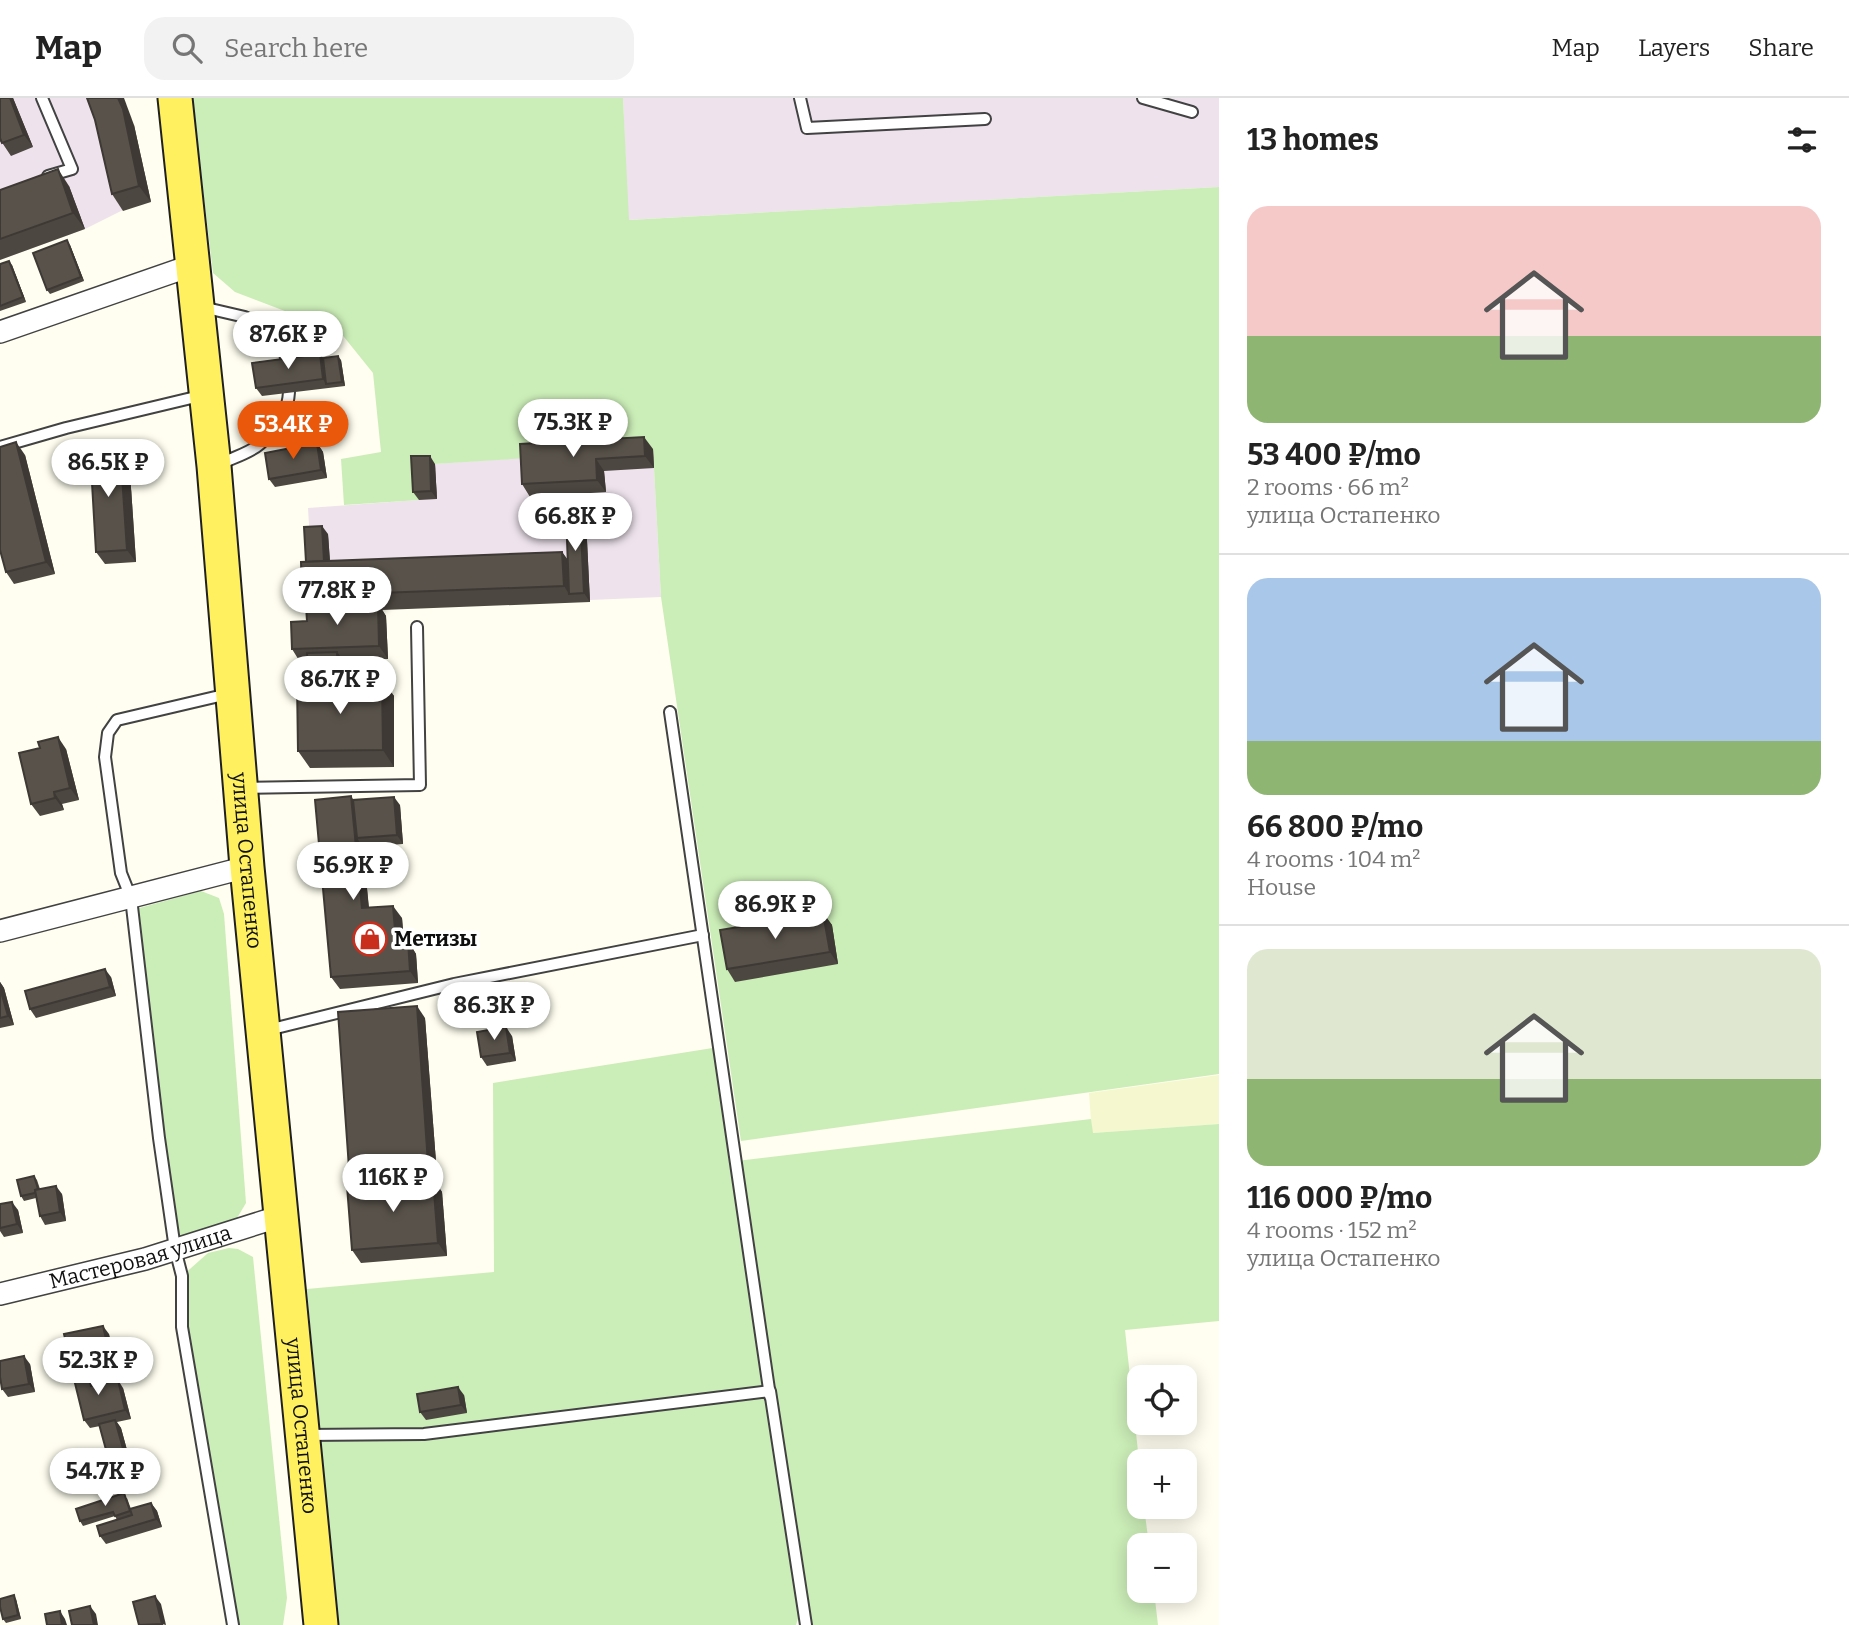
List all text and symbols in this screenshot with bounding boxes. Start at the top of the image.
search box [144,17,634,80]
text: Map [35,28,102,68]
icon: search [168,29,206,67]
text: Search here [224,33,368,64]
text: Map [1552,34,1600,62]
text: Layers [1638,34,1710,62]
text: Share [1748,34,1814,62]
icon: filters [1783,121,1821,159]
text: 13 homes [1247,122,1379,158]
icon: home [1471,252,1597,378]
pin: 87.6K ₽ [223,312,353,371]
text: 87.6K ₽ [249,320,327,348]
pin: 75.3K ₽ [508,400,638,459]
pin: 53.4K ₽ [228,402,358,461]
text: 75.3K ₽ [534,408,612,436]
text: 53.4K ₽ [253,410,333,438]
text: 53 400 ₽/mo [1247,437,1421,473]
pin: 86.5K ₽ [43,440,173,499]
text: 86.5K ₽ [67,448,149,476]
text: 2 rooms · 66 m² [1247,473,1409,501]
pin: 66.8K ₽ [510,494,640,553]
text: улица Остапенко [1247,501,1441,529]
text: 66.8K ₽ [534,502,616,530]
pin: 77.8K ₽ [272,568,402,627]
text: 77.8K ₽ [298,576,376,604]
icon: home [1471,624,1597,750]
pin: 86.7K ₽ [275,656,405,716]
text: 86.7K ₽ [300,665,380,693]
street label: улица Остапенко [226,770,268,950]
text: 66 800 ₽/mo [1247,809,1423,845]
pin: 56.9K ₽ [288,842,418,902]
text: 4 rooms · 104 m² [1247,845,1420,873]
text: 56.9K ₽ [313,851,393,879]
text: House [1247,873,1316,901]
pin: 86.9K ₽ [710,882,840,941]
text: 86.9K ₽ [734,890,816,918]
shop icon: Метизы [351,920,389,958]
place label: Метизы [394,926,477,952]
pin: 86.3K ₽ [429,982,559,1042]
text: 86.3K ₽ [453,991,535,1019]
icon: home [1471,995,1597,1121]
pin: 116K ₽ [336,1154,450,1214]
text: 116K ₽ [358,1163,428,1191]
text: 116 000 ₽/mo [1247,1180,1432,1216]
text: 4 rooms · 152 m² [1247,1216,1417,1244]
street label: Мастеровая улица [46,1219,235,1295]
text: улица Остапенко [1247,1244,1441,1272]
street label: улица Остапенко [280,1336,323,1515]
pin: 52.3K ₽ [33,1338,163,1397]
text: 52.3K ₽ [58,1346,138,1374]
map controls [1127,1365,1197,1603]
button: locate [1127,1365,1197,1435]
pin: 54.7K ₽ [40,1448,170,1508]
button: + [1127,1449,1197,1519]
text: 54.7K ₽ [66,1457,144,1485]
button: − [1127,1533,1197,1603]

